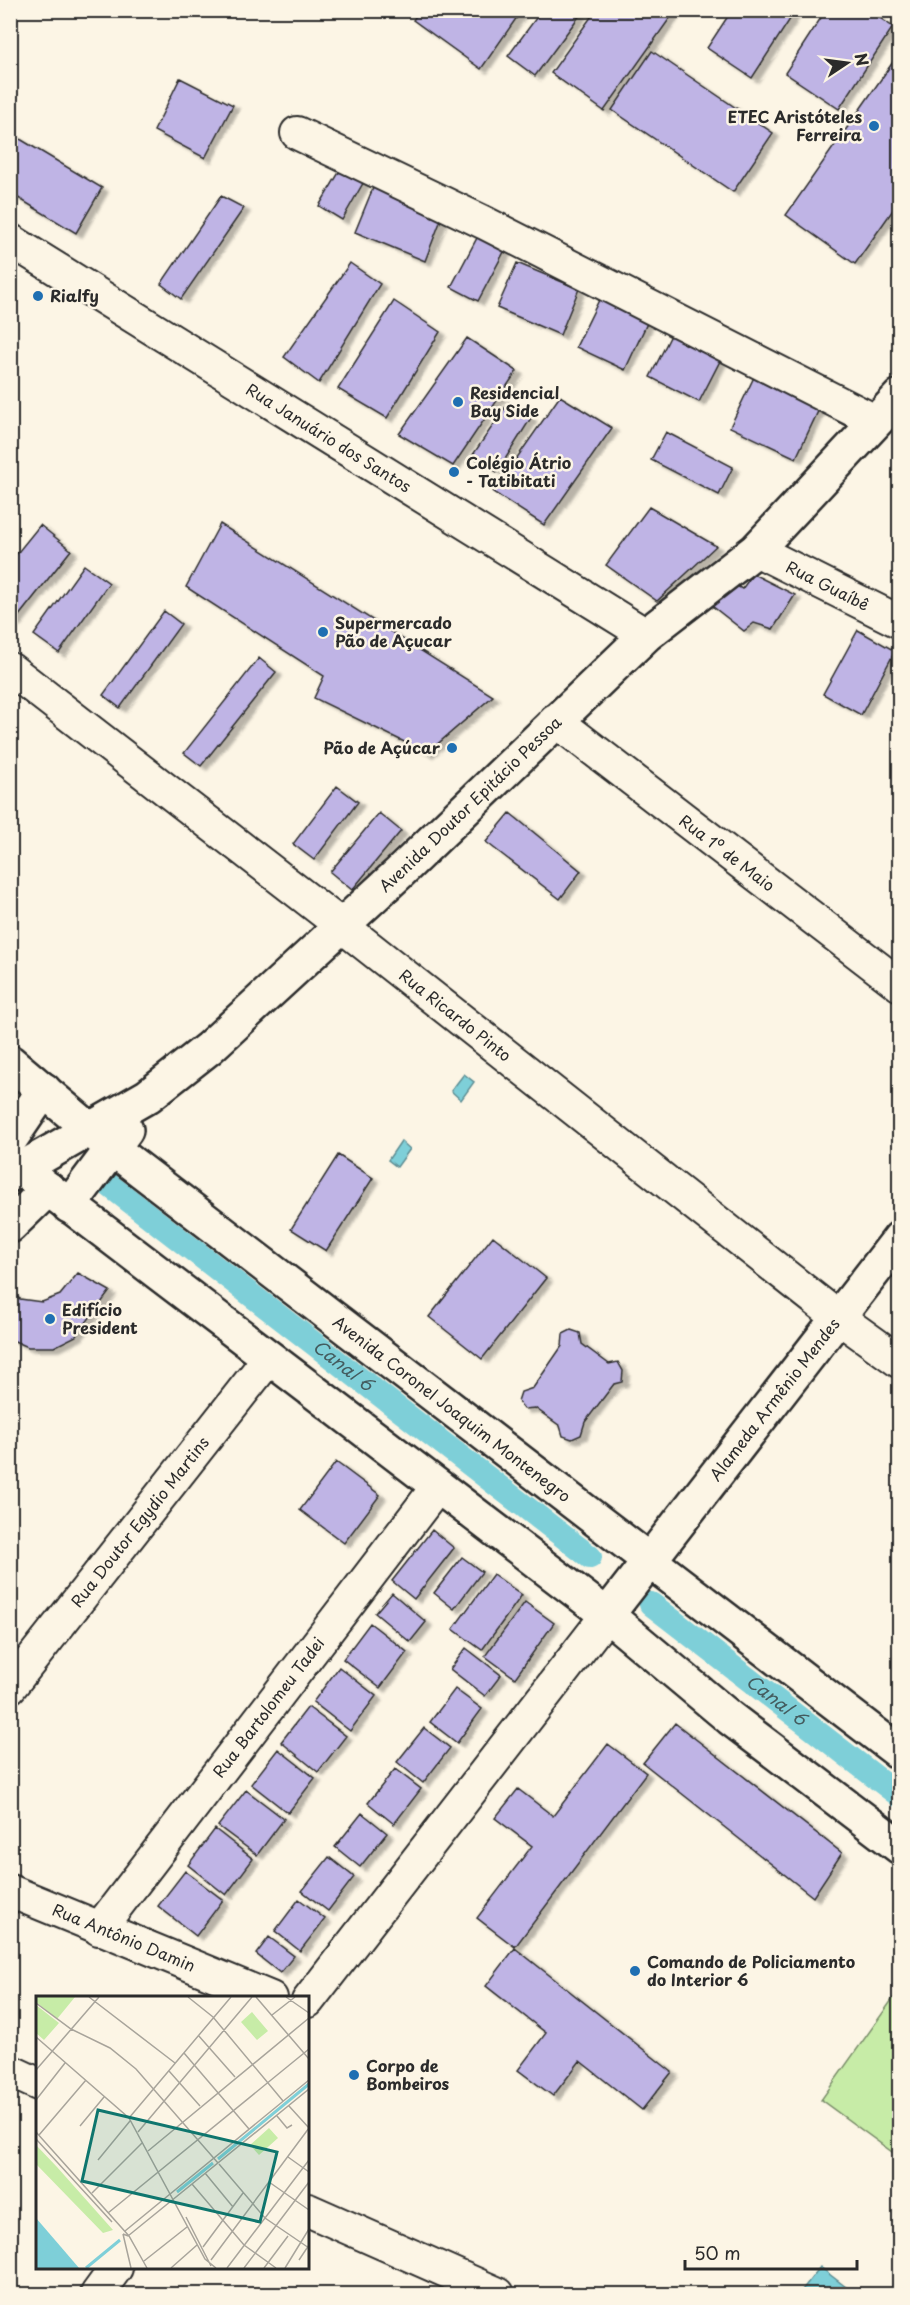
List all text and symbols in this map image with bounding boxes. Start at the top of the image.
north arrow [817,33,877,93]
text: N [849,51,876,68]
place label: ETEC Aristóteles Ferreira [728,104,862,146]
marker: ETEC Aristóteles Ferreira [867,119,881,133]
place label: Rialfy [50,283,99,307]
marker: Rialfy [31,289,45,303]
street label: Rua Januário dos Santos [242,377,416,497]
place label: Residencial Bay Side [470,380,559,422]
marker: Residencial Bay Side [451,395,465,409]
place label: Colégio Átrio - Tatibitati [466,450,571,492]
marker: Colégio Átrio - Tatibitati [447,465,461,479]
street label: Rua Guaíbê [782,554,874,616]
place label: Supermercado Pão de Açucar [335,610,452,652]
marker: Supermercado Pão de Açucar [316,625,330,639]
street label: Avenida Doutor Epitácio Pessoa [373,710,566,897]
place label: Pão de Açúcar [323,735,441,759]
marker: Pão de Açúcar [445,741,459,755]
street label: Rua 1º de Maio [675,808,781,896]
street label: Rua Ricardo Pinto [395,963,517,1066]
place label: Edifício President [62,1297,138,1339]
street label: Avenida Coronel Joaquim Montenegro [329,1309,576,1507]
marker: Edifício President [43,1312,57,1326]
street label: Alameda Armênio Mendes [703,1312,845,1485]
water label: Canal 6 [308,1332,381,1398]
street label: Rua Doutor Egydio Martins [64,1431,214,1612]
street label: Rua Bartolomeu Tadei [206,1632,329,1782]
water label: Canal 6 [741,1667,814,1732]
street label: Rua Antônio Damin [49,1897,199,1977]
place label: Comando de Policiamento do Interior 6 [647,1949,855,1991]
marker: Comando de Policiamento do Interior 6 [628,1964,642,1978]
inset map [36,1996,309,2269]
place label: Corpo de Bombeiros [366,2053,450,2095]
marker: Corpo de Bombeiros [347,2068,361,2082]
scale bar [685,2233,858,2271]
text: 50 m [694,2239,741,2266]

